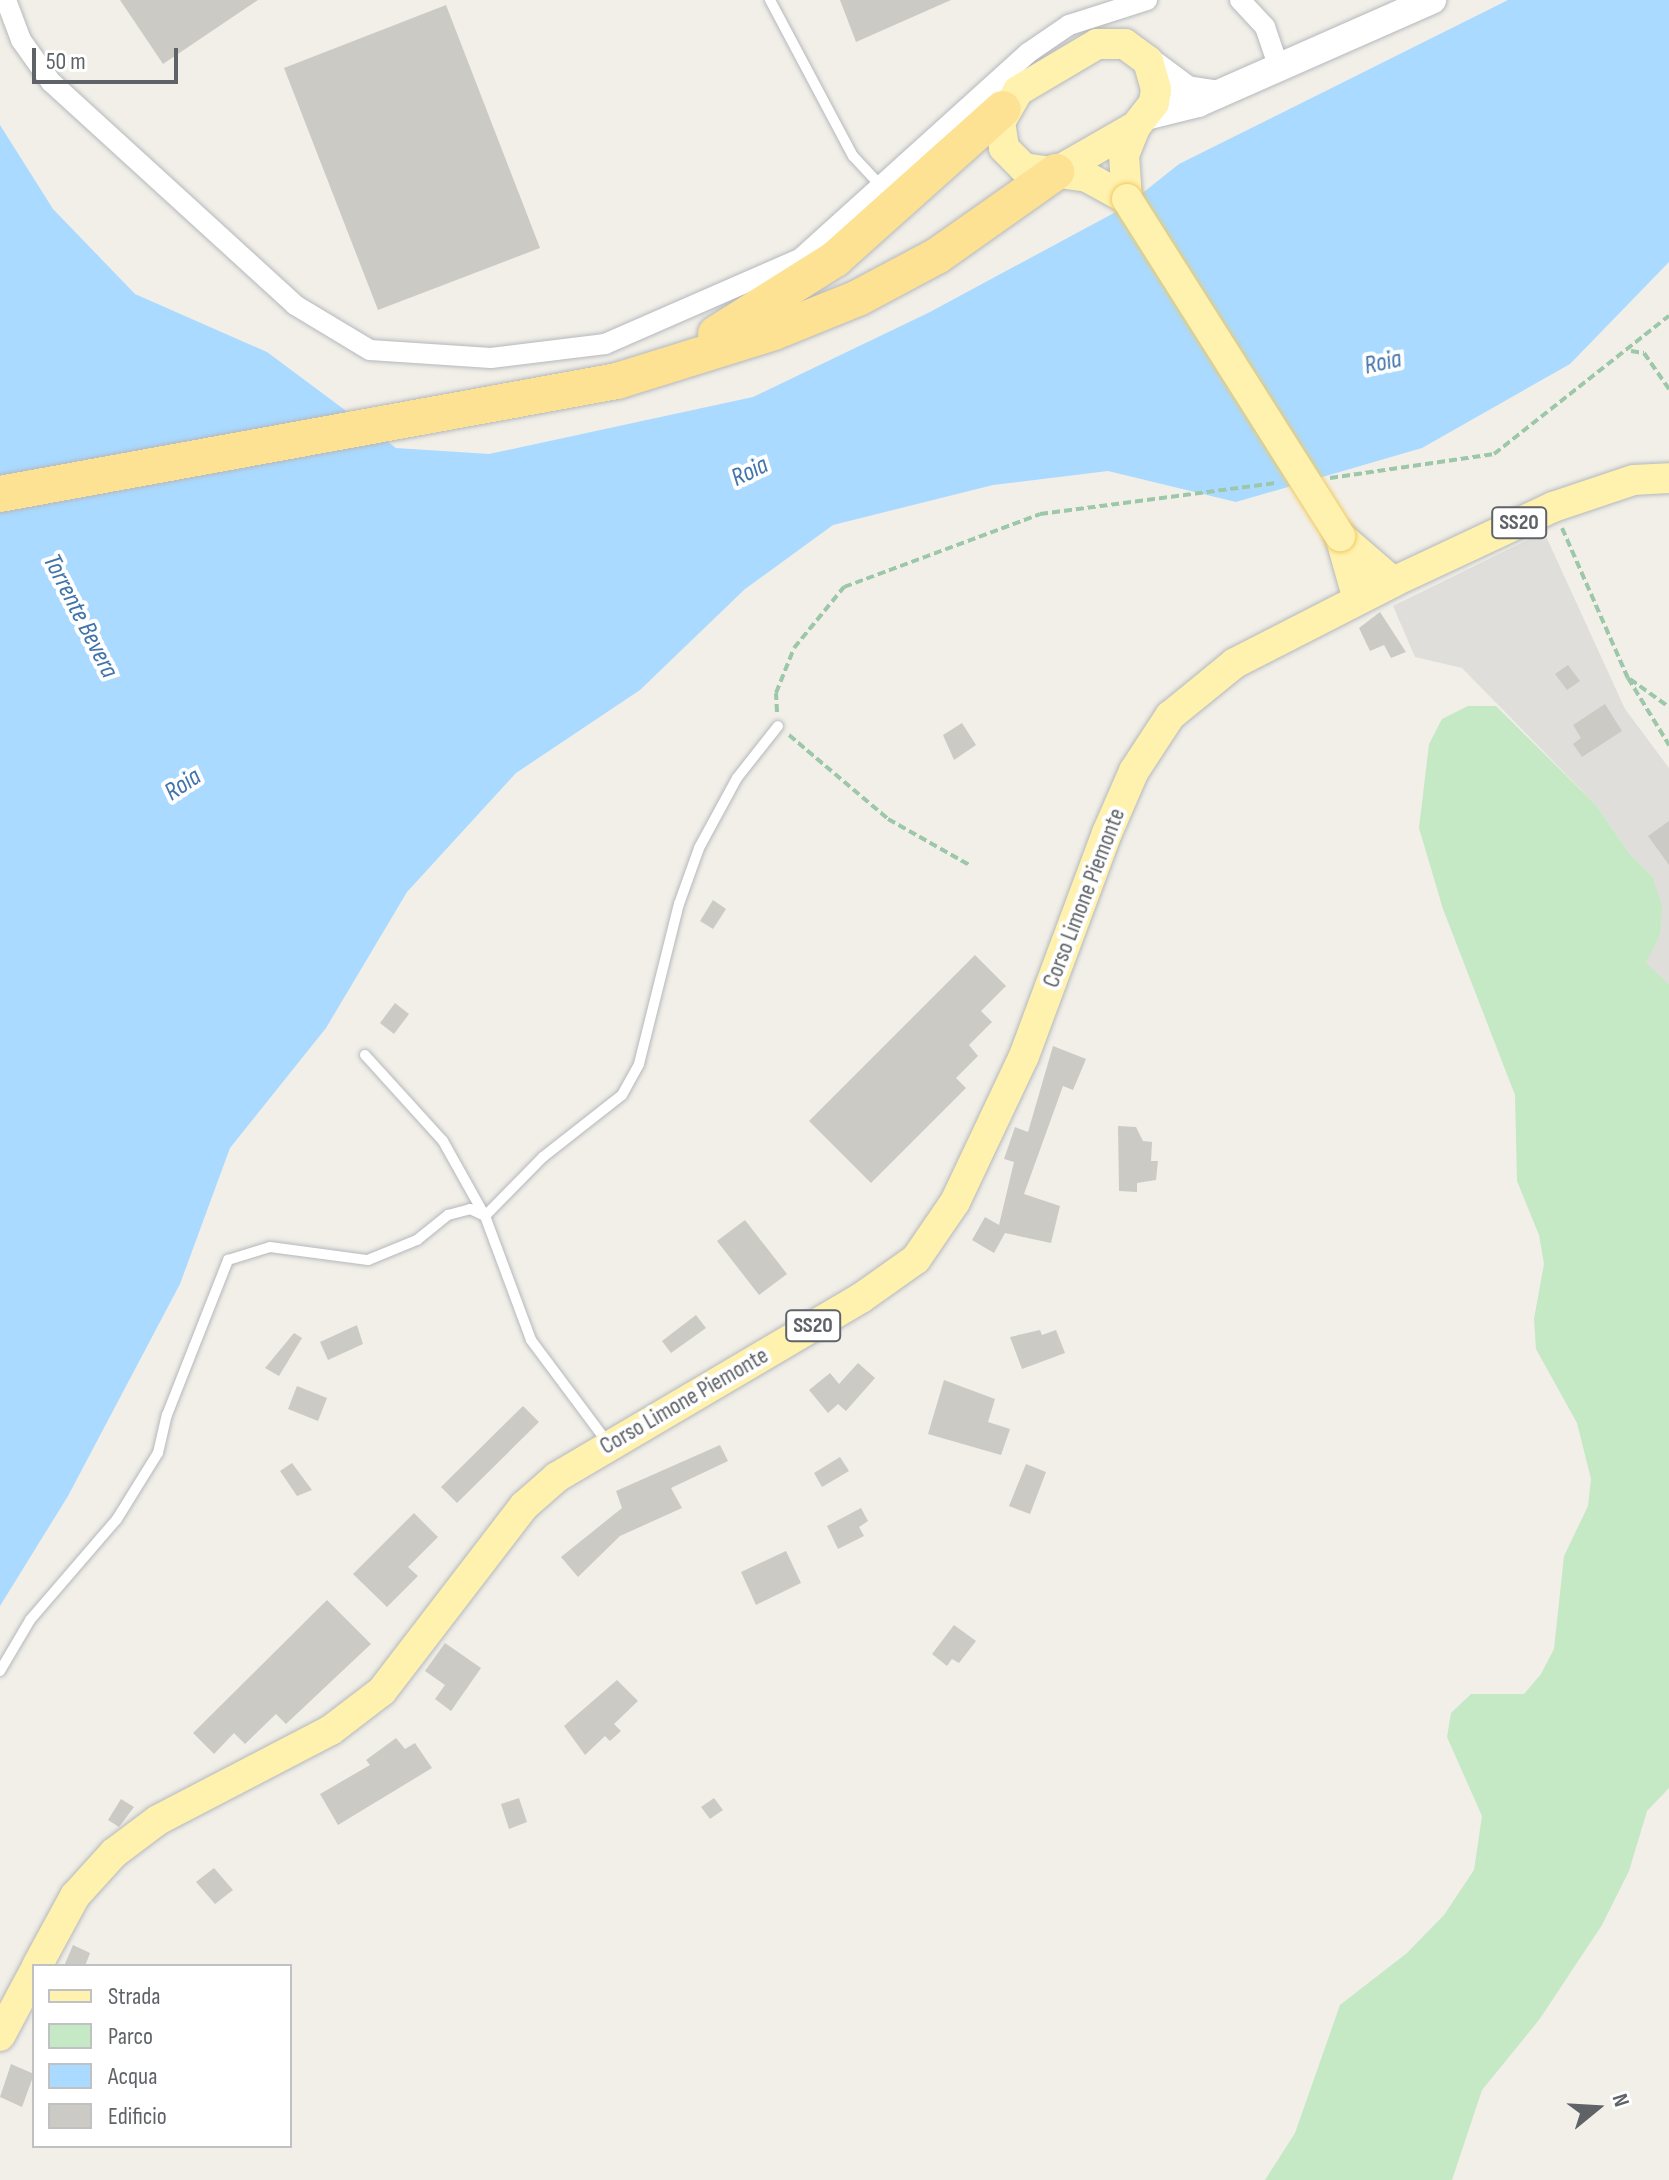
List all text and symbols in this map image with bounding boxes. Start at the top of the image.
scale bar [36,32,182,82]
text: 50 m [46,47,86,76]
water label: Roia [1362,344,1404,382]
water label: Roia [726,450,774,494]
road number: SS20 [1491,505,1547,541]
water label: Torrente Bevera [35,549,125,683]
water label: Roia [159,762,207,808]
street label: Corso Limone Piemonte [1037,804,1131,992]
road number: SS20 [785,1308,841,1344]
street label: Corso Limone Piemonte [595,1341,773,1461]
legend [32,1964,292,2148]
text: Strada [108,1982,161,2011]
text: Parco [108,2022,153,2051]
text: Acqua [108,2062,157,2091]
north arrow [1557,2068,1637,2148]
text: N [1606,2091,1635,2110]
text: Edificio [108,2102,167,2131]

